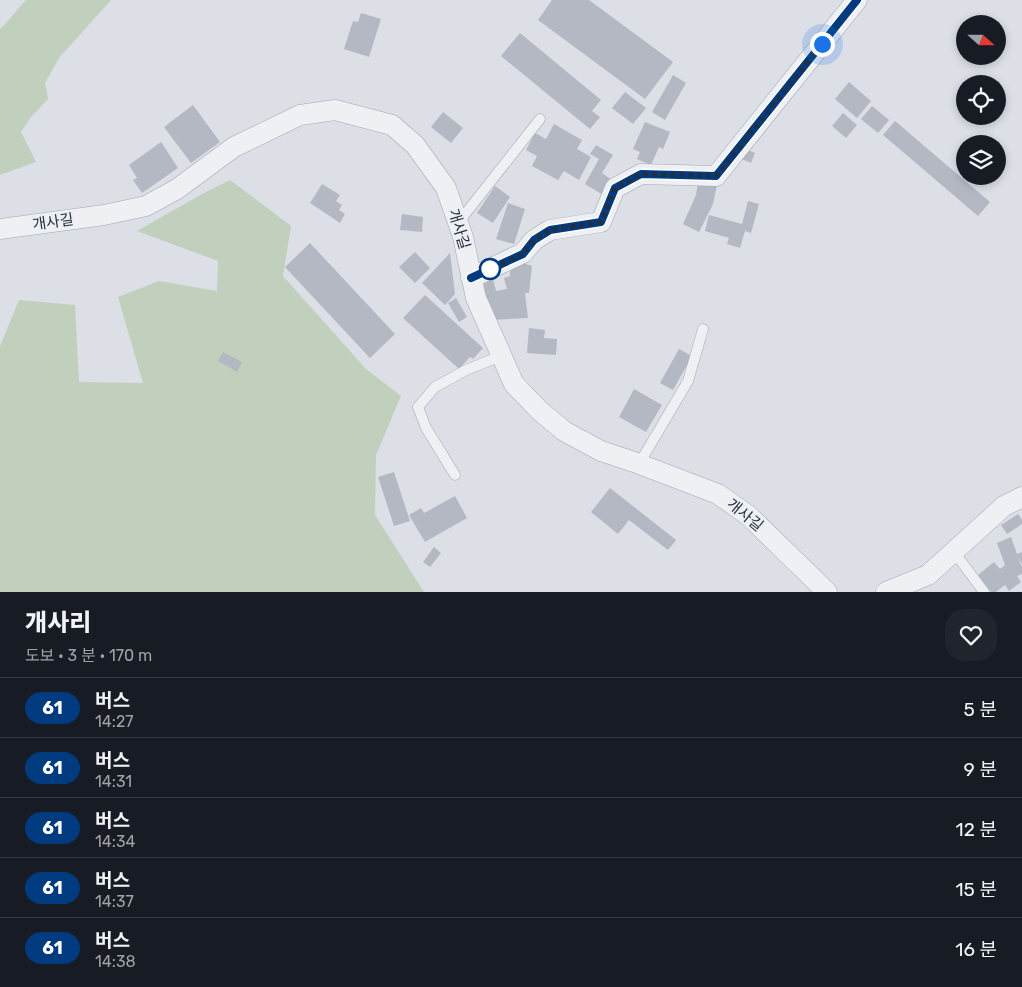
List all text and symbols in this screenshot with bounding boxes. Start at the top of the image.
north arrow [956,15,1006,65]
map controls [956,15,1006,185]
your location [810,32,835,57]
button: locate [956,75,1006,125]
button: layers [956,135,1006,185]
street label: 개사길 [444,207,474,251]
street label: 개사길 [31,210,75,234]
unlabelled marker [479,258,501,280]
street label: 개사길 [723,495,767,535]
text: 개사리 [25,609,91,637]
button: heart [945,609,997,661]
text: 도보 · 3 분 · 170 m [25,646,152,665]
text: 버스 [95,689,130,712]
text: 61 [42,697,63,719]
text: 5 분 [964,698,997,721]
text: 14:27 [95,712,133,731]
text: 버스 [95,749,130,772]
text: 61 [42,757,63,779]
text: 9 분 [964,758,997,781]
text: 14:31 [95,772,132,791]
text: 버스 [95,809,130,832]
text: 61 [42,817,63,839]
text: 12 분 [956,818,997,841]
text: 14:34 [95,832,135,851]
text: 버스 [95,869,130,892]
text: 61 [42,877,63,899]
text: 15 분 [955,878,997,901]
text: 14:37 [95,892,134,911]
text: 버스 [95,929,130,952]
text: 61 [42,937,63,959]
text: 16 분 [955,938,997,961]
text: 14:38 [95,952,136,971]

